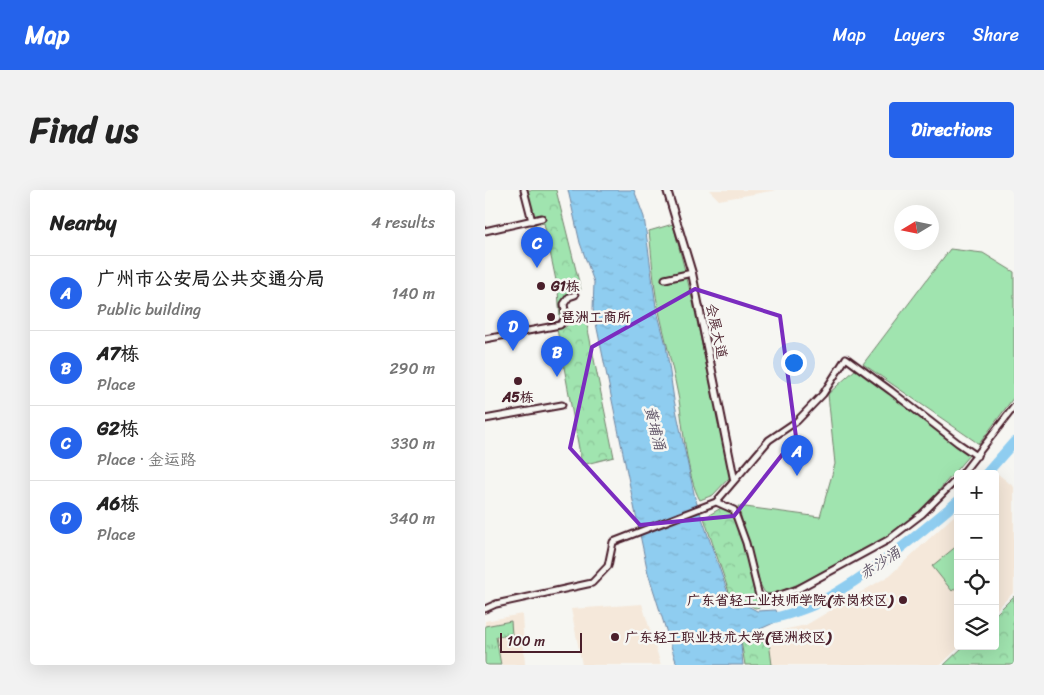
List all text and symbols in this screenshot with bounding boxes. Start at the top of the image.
text: Map [25,14,69,56]
text: Map [833,19,866,51]
text: Layers [894,19,945,51]
text: Share [973,19,1019,51]
text: Find us [30,99,138,161]
button: Directions [889,102,1014,158]
text: Nearby [50,204,116,242]
north arrow [894,205,939,250]
text: 4 results [371,208,435,237]
pin: C [521,227,553,268]
text: 广州市公安局公共交通分局 [97,262,325,295]
place label: G1栋 [550,274,580,299]
text: A [61,279,71,308]
text: 140 m [392,279,435,308]
marker: G1栋 [535,280,547,292]
text: Public building [97,295,201,324]
street label: 会展大道 [698,301,735,361]
place label: 琶洲工商所 [561,305,631,330]
pin: D [497,310,529,351]
marker: 琶洲工商所 [545,311,557,323]
pin: B [541,336,573,377]
text: A7栋 [97,337,139,370]
your location [781,350,807,376]
text: B [61,354,71,383]
text: 290 m [389,354,435,383]
text: Place [97,370,136,399]
marker: A5栋 [512,375,524,387]
place label: A5栋 [501,385,534,410]
water label: 黄埔涌 [637,403,673,454]
text: G2栋 [97,412,139,445]
text: C [61,429,71,458]
text: 330 m [391,429,435,458]
pin: A [781,435,813,476]
text: Place · 金运路 [97,445,196,474]
map controls [954,470,999,650]
button: + [954,470,999,515]
text: A6栋 [97,487,139,520]
text: D [61,504,71,533]
text: 340 m [390,504,435,533]
button: − [954,515,999,560]
text: Place [97,520,136,549]
water label: 赤沙涌 [854,539,907,586]
button: locate [954,560,999,605]
place label: 广东省轻工业技师学院(赤岗校区) [687,588,894,613]
marker: 广东省轻工业技师学院(赤岗校区) [897,594,909,606]
button: layers [954,605,999,650]
place label: 广东轻工职业技术大学(琶洲校区) [625,625,832,650]
text: 100 m [507,629,545,654]
scale bar [500,630,583,653]
marker: 广东轻工职业技术大学(琶洲校区) [609,631,621,643]

